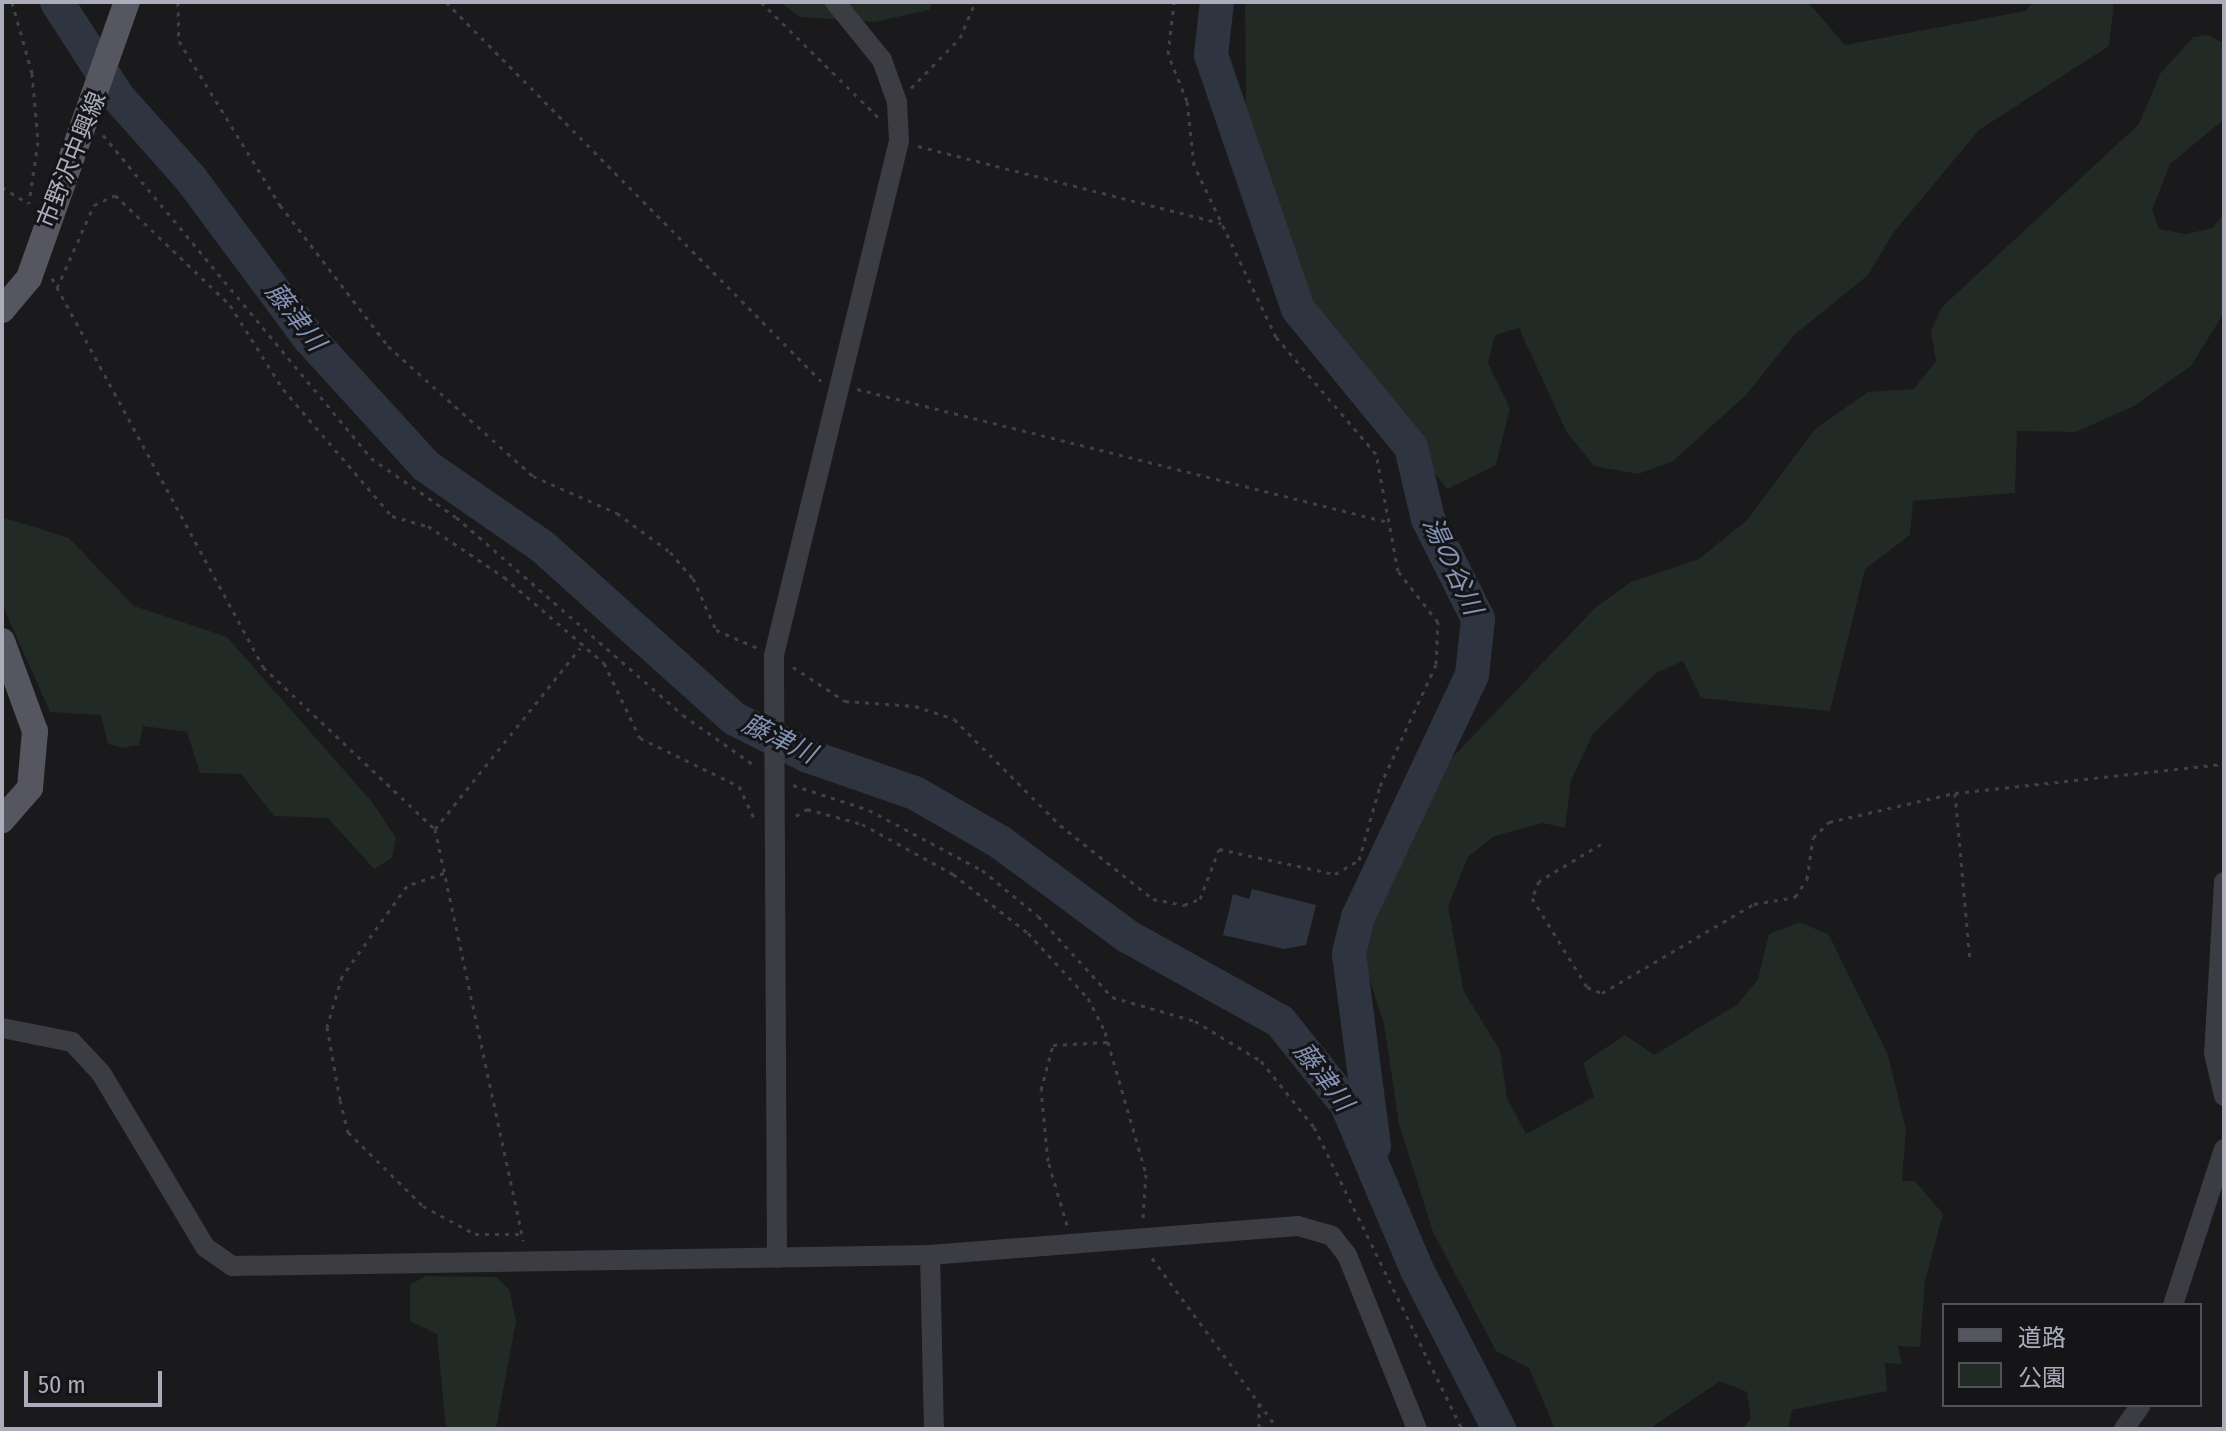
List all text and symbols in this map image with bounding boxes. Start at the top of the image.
street label: 市野沢中興線 [32,88,112,232]
water label: 藤津川 [259,277,331,357]
water label: 湯の谷川 [1416,512,1488,620]
water label: 藤津川 [737,708,821,770]
water label: 藤津川 [1287,1036,1359,1118]
legend [1942,1303,2202,1407]
text: 道路 [2018,1324,2066,1352]
scale bar [28,1355,166,1405]
text: 公園 [2018,1364,2066,1392]
text: 50 m [38,1371,86,1399]

